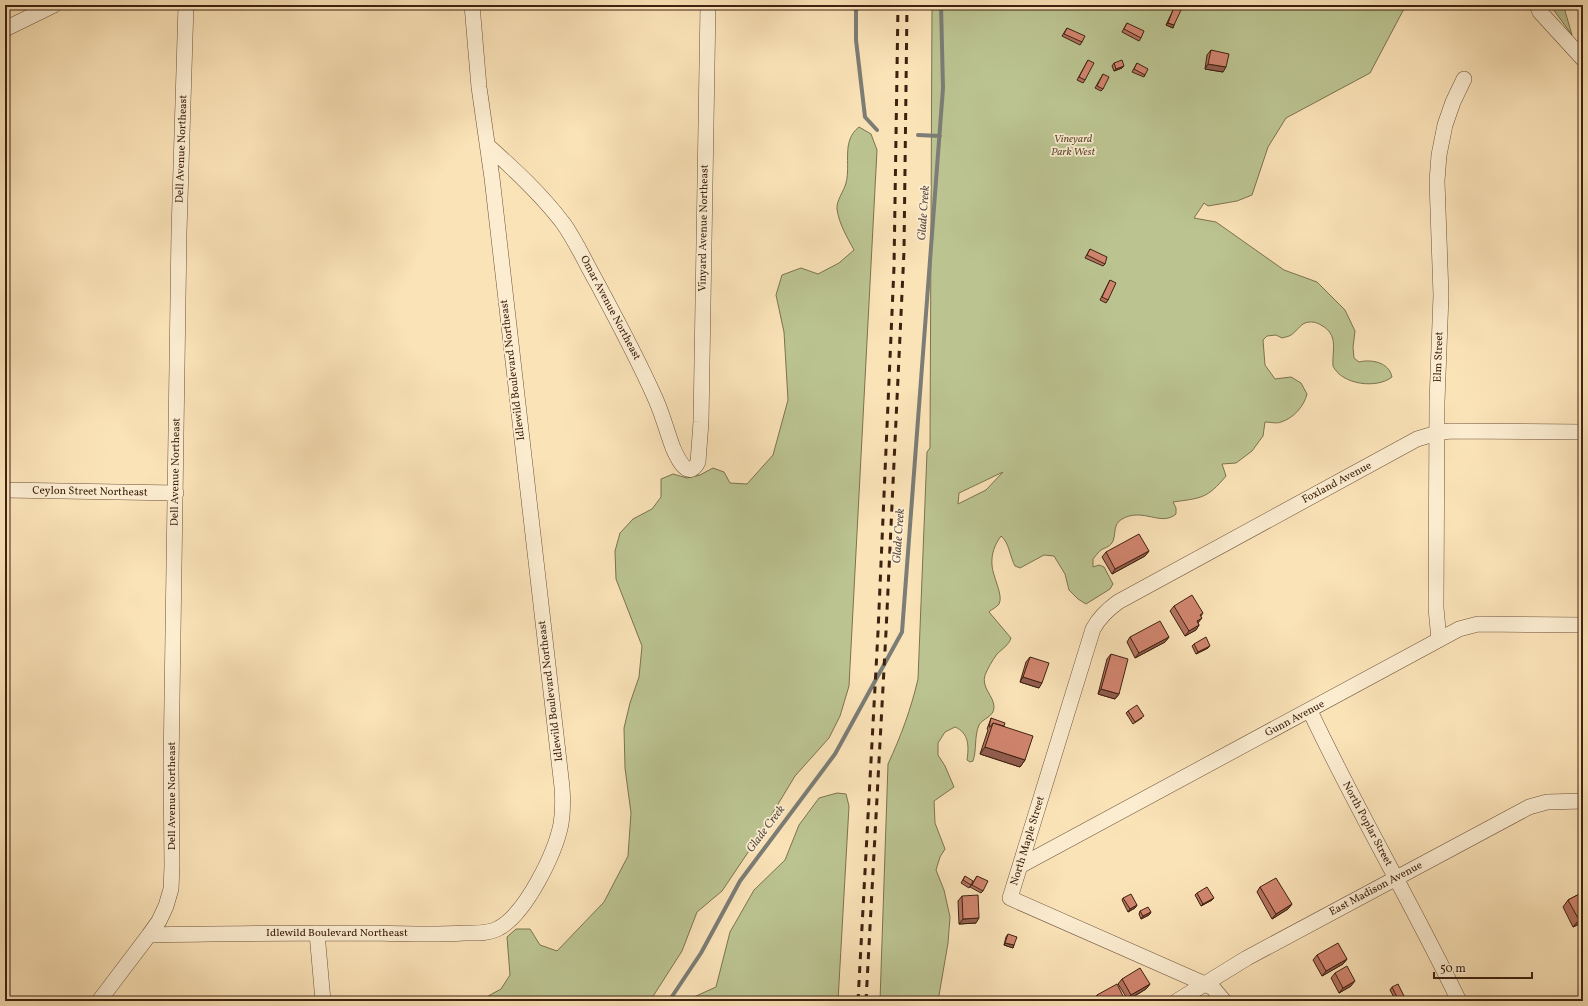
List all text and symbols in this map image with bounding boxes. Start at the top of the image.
street label: Dell Avenue Northeast [173,94,191,203]
park label: Vineyard Park West [1051,132,1096,160]
street label: Vinyard Avenue Northeast [695,164,713,292]
water label: Glade Creek [914,184,934,241]
street label: Omar Avenue Northeast [576,253,644,363]
street label: Idlewild Boulevard Northeast [497,299,529,441]
street label: Elm Street [1431,331,1447,383]
street label: Dell Avenue Northeast [168,417,184,526]
street label: Foxland Avenue [1300,458,1374,508]
street label: Ceylon Street Northeast [32,483,148,501]
water label: Glade Creek [889,507,909,564]
street label: Idlewild Boulevard Northeast [535,620,567,762]
street label: Gunn Avenue [1263,697,1327,741]
street label: Dell Avenue Northeast [165,742,180,850]
street label: North Poplar Street [1338,779,1396,869]
street label: North Maple Street [1007,794,1049,888]
water label: Glade Creek [743,802,789,856]
street label: East Madison Avenue [1327,858,1425,920]
street label: Idlewild Boulevard Northeast [266,926,408,941]
scale bar [1434,954,1532,980]
text: 50 m [1440,961,1466,977]

